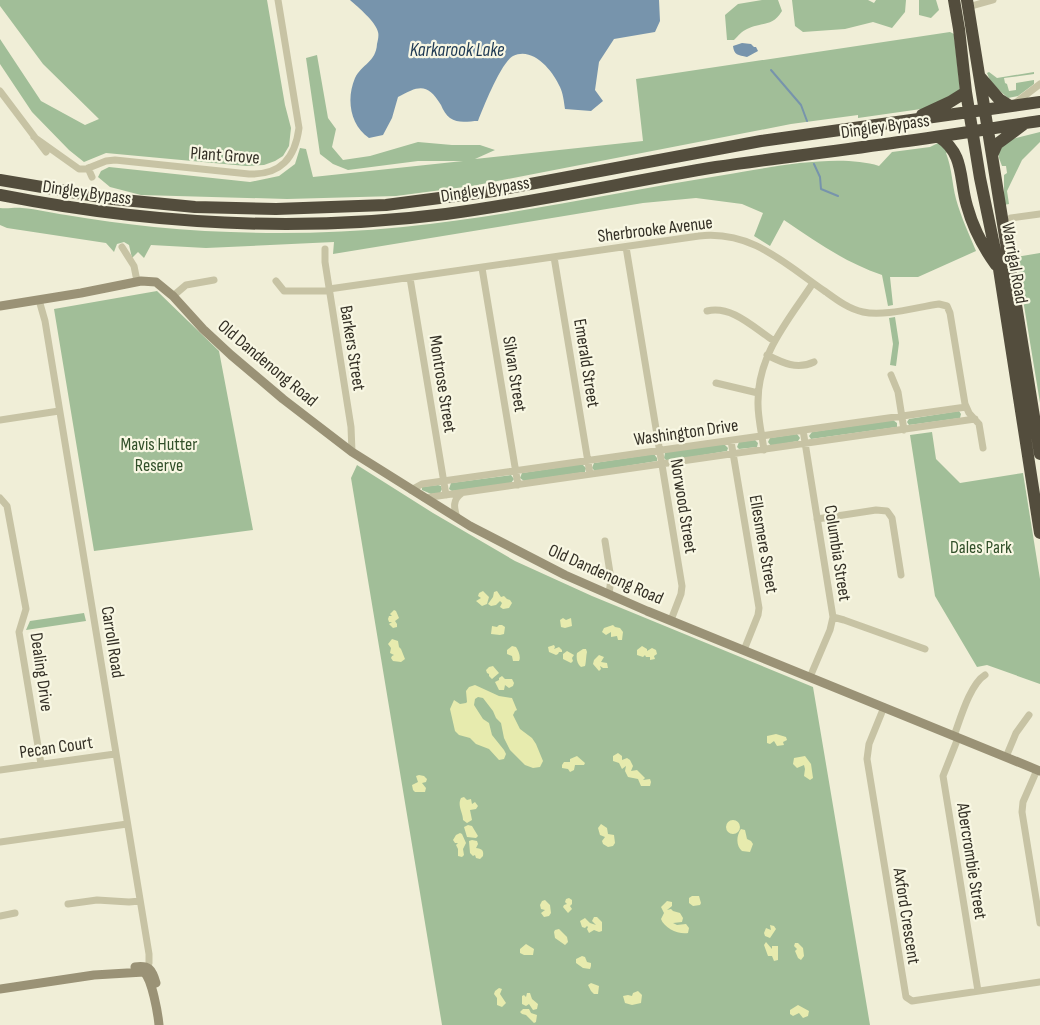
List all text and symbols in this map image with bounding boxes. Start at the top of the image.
water label: Karkarook Lake [410,39,505,62]
street label: Dingley Bypass [839,110,931,143]
street label: Plant Grove [190,143,260,168]
street label: Dingley Bypass [439,172,531,207]
street label: Dingley Bypass [41,176,133,209]
street label: Sherbrooke Avenue [596,212,714,247]
street label: Warrigal Road [997,221,1032,305]
street label: Barkers Street [335,304,370,393]
street label: Old Dandenong Road [214,316,322,411]
street label: Emerald Street [569,317,604,410]
street label: Montrose Street [424,334,461,435]
street label: Silvan Street [498,335,531,414]
street label: Washington Drive [632,415,740,450]
park label: Mavis Hutter Reserve [120,434,198,476]
street label: Norwood Street [666,457,701,555]
street label: Ellesmere Street [745,493,783,595]
street label: Columbia Street [820,504,856,603]
park label: Dales Park [950,537,1012,558]
street label: Old Dandenong Road [545,540,667,609]
street label: Carroll Road [96,605,129,679]
street label: Dealing Drive [26,631,57,713]
street label: Pecan Court [18,732,95,763]
street label: Abercrombie Street [952,800,991,921]
street label: Axford Crescent [888,866,925,966]

